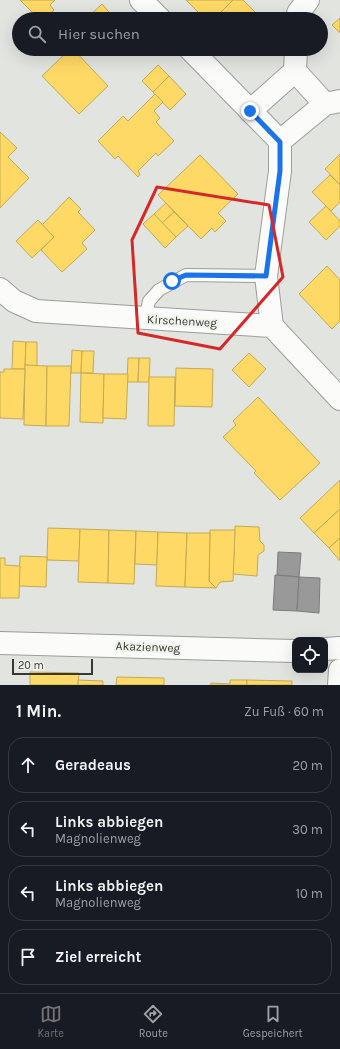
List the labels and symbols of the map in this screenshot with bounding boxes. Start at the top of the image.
route end [241,102,259,120]
route start [163,272,181,290]
street label: Kirschenweg [147,312,218,330]
street label: Akazienweg [115,639,181,655]
scale bar [12,657,93,676]

